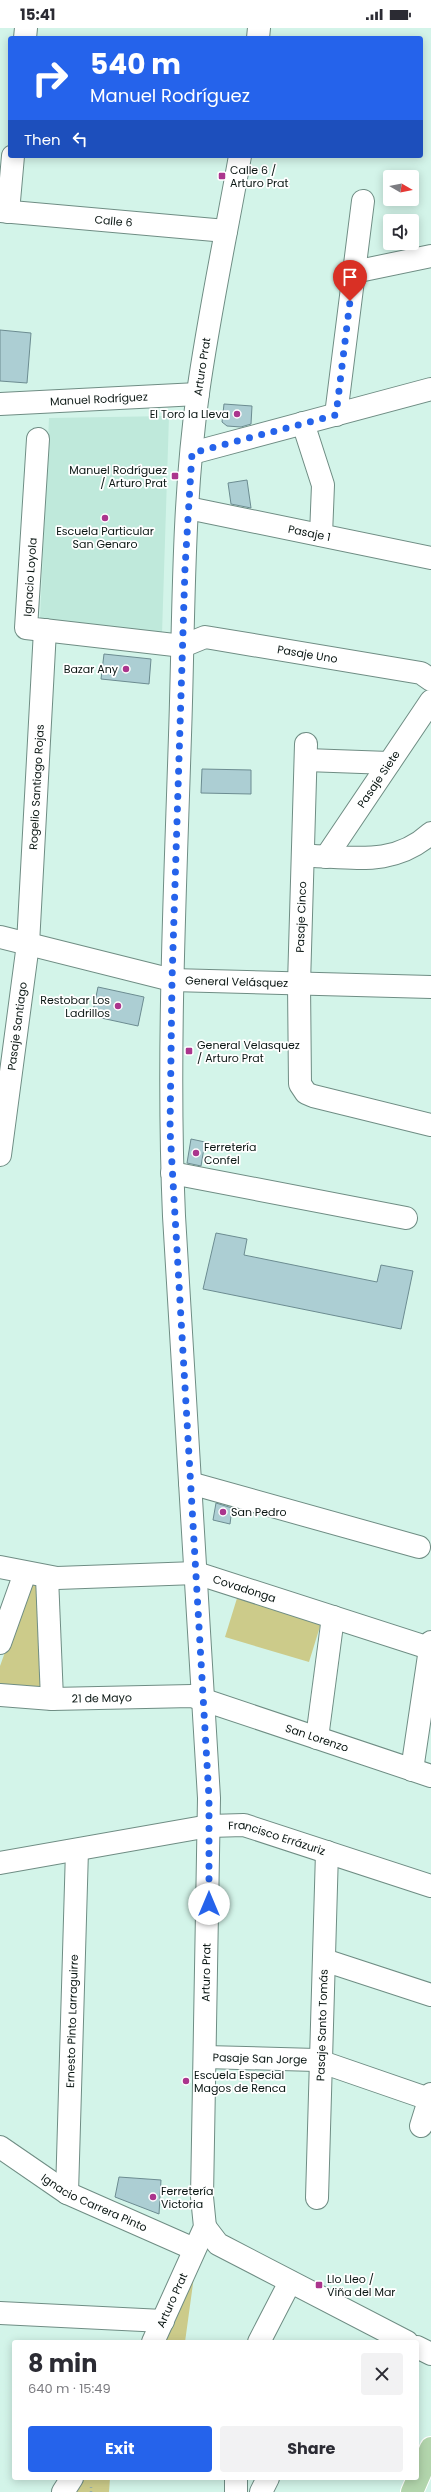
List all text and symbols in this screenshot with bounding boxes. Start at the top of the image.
text: 15:41 [20,4,55,25]
text: 540 m [90,45,181,84]
icon: right [24,52,76,104]
text: Manuel Rodríguez [90,83,250,108]
icon: left [69,128,91,150]
text: Then [24,129,61,150]
place label: Calle 6 / Arturo Prat [230,162,289,191]
north arrow [383,170,419,206]
map controls [383,170,419,250]
marker: Calle 6 / Arturo Prat [217,171,227,181]
street label: Calle 6 [94,211,133,231]
button: sound [383,214,419,250]
pin [333,260,367,301]
icon: arrive [339,266,361,288]
street label: Arturo Prat [190,336,214,397]
street label: Manuel Rodríguez [50,389,148,409]
place label: El Toro la Lleva [150,406,229,422]
marker: El Toro la Lleva [232,409,242,419]
place label: Manuel Rodríguez / Arturo Prat [69,462,167,491]
marker: Manuel Rodríguez / Arturo Prat [170,471,180,481]
marker: Escuela Particular San Genaro [100,513,110,523]
street label: Pasaje 1 [287,521,332,545]
place label: Escuela Particular San Genaro [56,523,154,552]
street label: Ignacio Loyola [19,537,41,617]
street label: Pasaje Uno [276,641,339,667]
place label: Bazar Any [64,661,119,677]
marker: Bazar Any [121,664,131,674]
street label: Rogelio Santiago Rojas [25,724,48,850]
street label: Pasaje Siete [353,747,404,811]
street label: Pasaje Cinco [292,881,310,953]
street label: General Velásquez [185,972,288,991]
street label: Pasaje Santiago [3,981,31,1071]
place label: Restobar Los Ladrillos [40,992,110,1021]
marker: Restobar Los Ladrillos [113,1001,123,1011]
place label: General Velasquez / Arturo Prat [197,1037,300,1066]
marker: General Velasquez / Arturo Prat [184,1046,194,1056]
place label: Ferretería Confel [204,1139,256,1168]
marker: Ferretería Confel [191,1148,201,1158]
place label: San Pedro [231,1504,287,1520]
marker: San Pedro [218,1507,228,1517]
street label: Covadonga [211,1571,278,1606]
street label: 21 de Mayo [72,1689,132,1707]
street label: San Lorenzo [283,1720,351,1756]
street label: Francisco Errázuriz [228,1817,328,1859]
position arrow [188,1883,230,1925]
street label: Arturo Prat [197,1943,214,2002]
street label: Ernesto Pinto Larraguirre [62,1954,82,2088]
street label: Pasaje Santo Tomás [312,1969,332,2081]
street label: Pasaje San Jorge [212,2049,308,2068]
place label: Escuela Especial Magos de Renca [194,2067,286,2096]
marker: Escuela Especial Magos de Renca [181,2076,191,2086]
street label: Ignacio Carrera Pinto [38,2170,150,2235]
place label: Ferretería Victoria [161,2183,213,2212]
marker: Ferretería Victoria [148,2192,158,2202]
street label: Arturo Prat [153,2270,191,2330]
place label: Llo Lleo / Viña del Mar [327,2271,395,2300]
marker: Llo Lleo / Viña del Mar [314,2280,324,2290]
text: 8 min [28,2347,97,2380]
button: close [361,2353,403,2395]
text: 640 m · 15:49 [28,2379,111,2398]
button: Exit [28,2426,212,2472]
button: Share [220,2426,403,2472]

